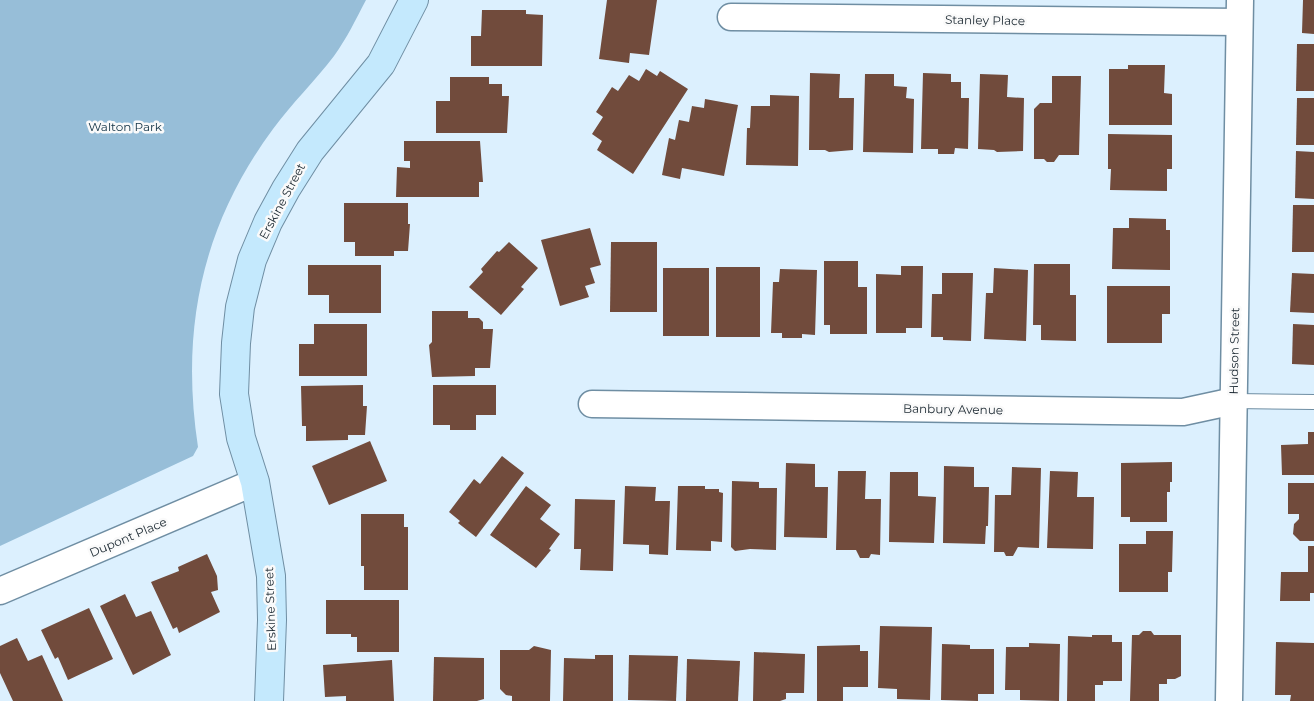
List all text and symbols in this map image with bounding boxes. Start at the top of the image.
street label: Stanley Place [945,12,1025,28]
park label: Walton Park [88,119,163,134]
street label: Erskine Street [256,160,308,242]
street label: Hudson Street [1226,307,1242,395]
street label: Banbury Avenue [903,401,1003,417]
street label: Dupont Place [87,514,169,560]
street label: Erskine Street [261,567,279,651]

